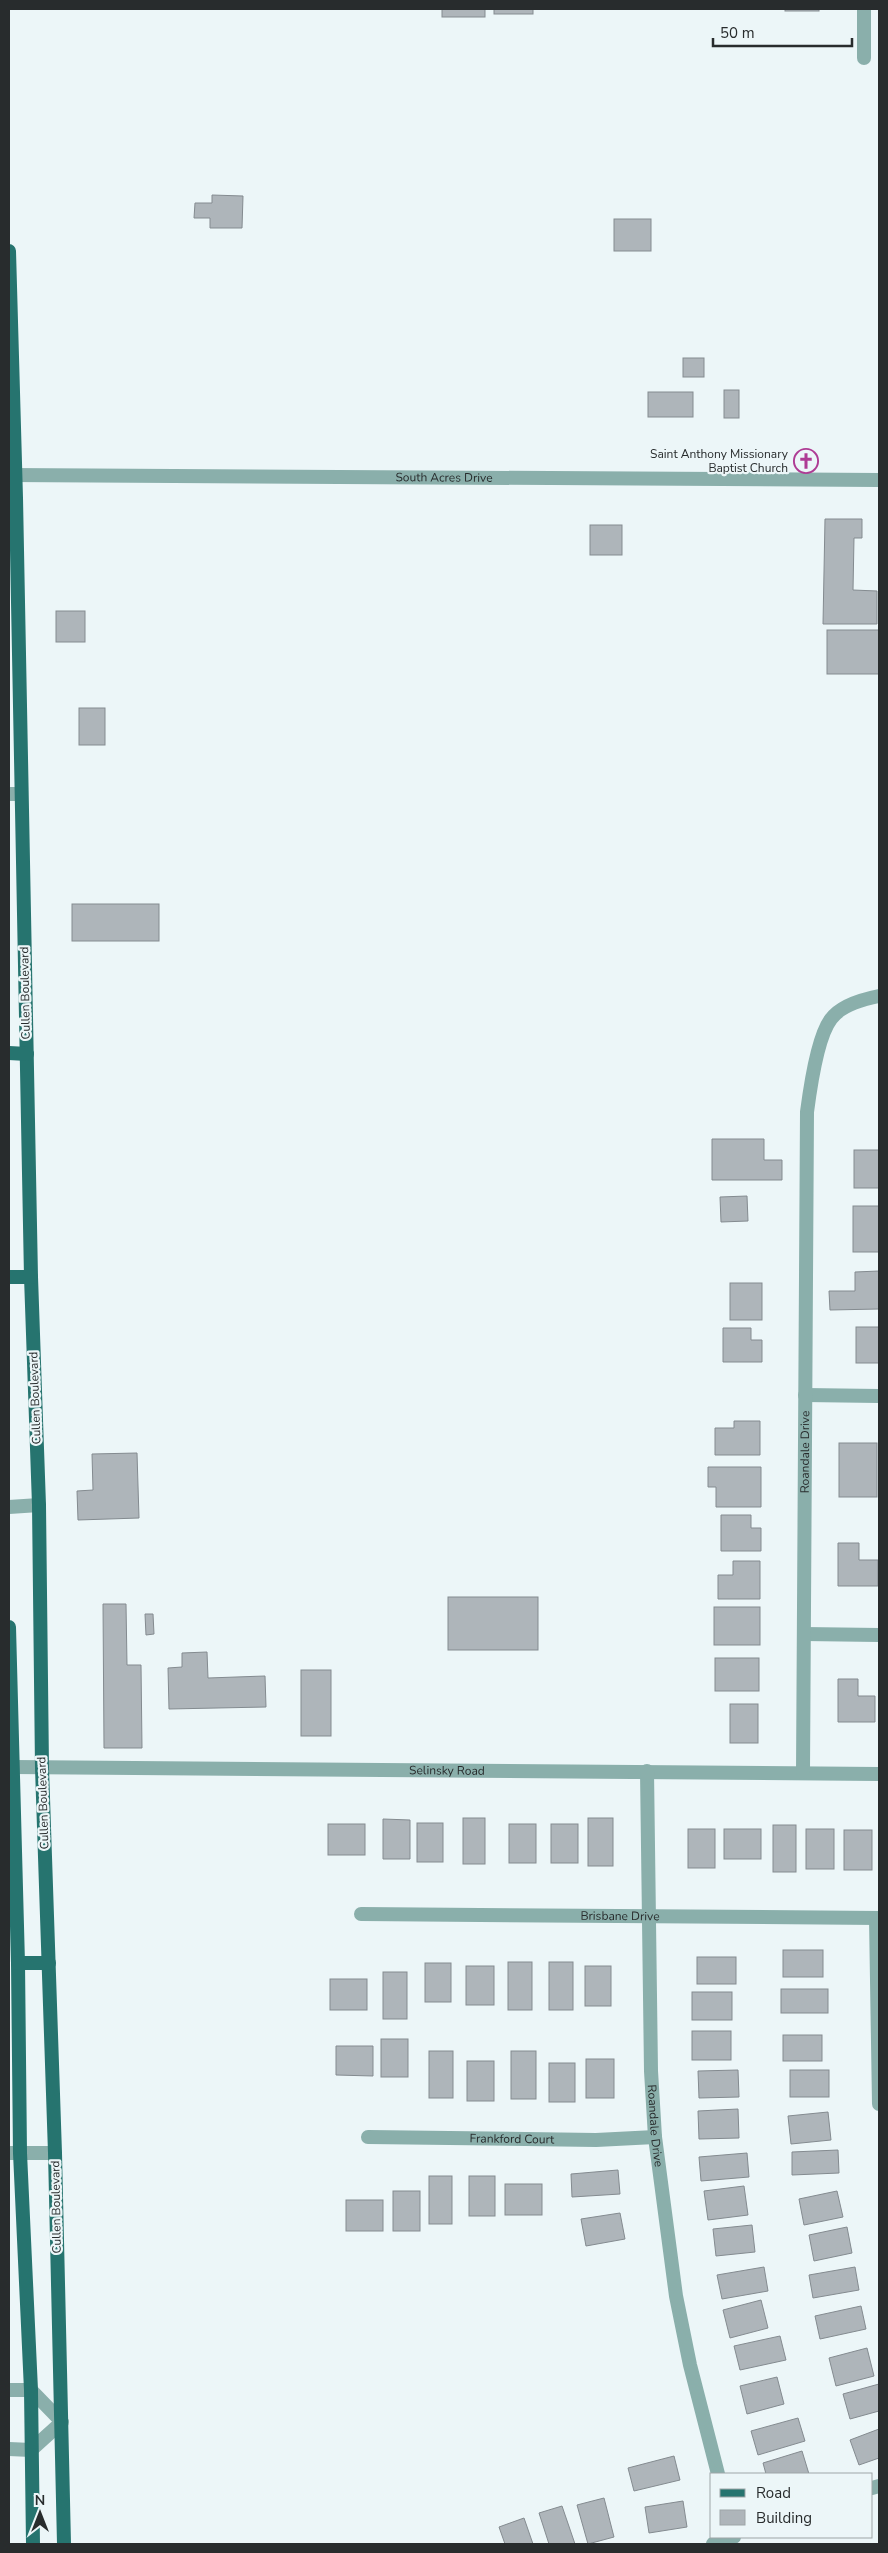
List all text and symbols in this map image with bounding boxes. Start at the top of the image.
scale bar [713,15,852,47]
text: 50 m [720,23,755,43]
place label: Saint Anthony Missionary Baptist Church [650,446,789,476]
church icon: Saint Anthony Missionary Baptist Church [793,448,819,474]
street label: South Acres Drive [395,469,493,486]
street label: Cullen Boulevard [16,946,34,1040]
street label: Cullen Boulevard [25,1351,45,1445]
street label: Roandale Drive [797,1411,813,1493]
street label: Cullen Boulevard [33,1756,53,1850]
street label: Selinsky Road [409,1762,485,1779]
street label: Brisbane Drive [580,1908,660,1924]
street label: Roandale Drive [644,2084,667,2168]
street label: Frankford Court [470,2130,555,2147]
street label: Cullen Boulevard [47,2160,65,2254]
legend [710,2473,873,2538]
text: Road [756,2483,791,2503]
north arrow [15,2488,65,2538]
text: N [35,2491,45,2510]
text: Building [756,2508,812,2528]

